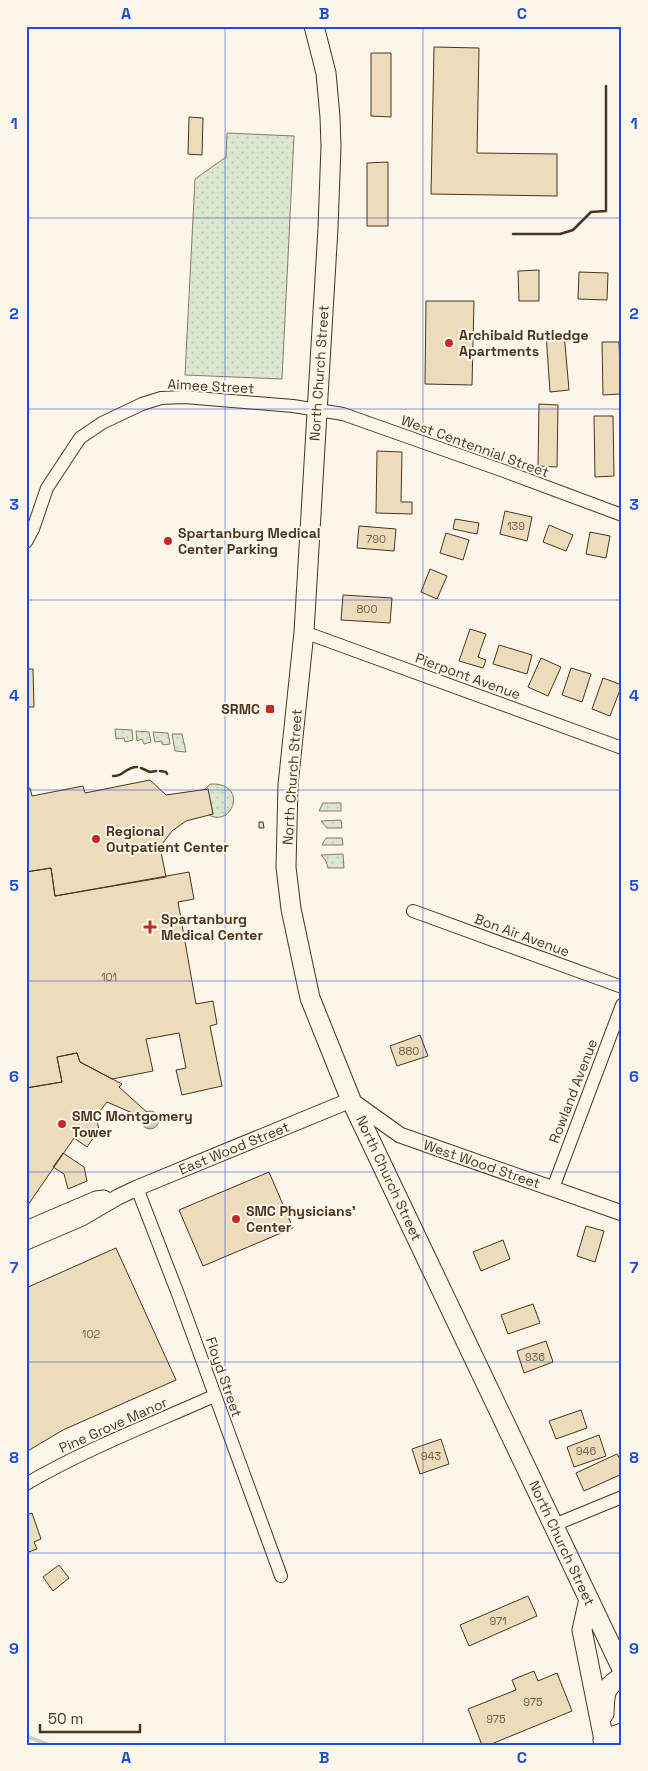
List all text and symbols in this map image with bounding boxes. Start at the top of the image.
text: A [121,3,131,24]
text: B [319,3,329,24]
text: C [517,3,527,24]
text: 1 [10,113,18,134]
text: 1 [630,113,638,134]
text: 2 [9,303,19,324]
text: 2 [629,303,639,324]
street label: North Church Street [305,304,333,442]
place label: Archibald Rutledge Apartments [459,326,589,360]
marker: Archibald Rutledge Apartments [443,337,455,349]
street label: Aimee Street [167,375,255,397]
street label: West Centennial Street [399,411,551,481]
text: 3 [9,494,19,515]
text: 3 [629,494,639,515]
house number: 139 [507,519,525,533]
place label: Spartanburg Medical Center Parking [178,524,321,558]
house number: 790 [366,532,386,546]
marker: Spartanburg Medical Center Parking [162,535,174,547]
house number: 800 [357,602,377,616]
street label: Pierpont Avenue [413,649,523,703]
text: 4 [9,685,19,706]
text: 4 [629,685,639,706]
place label: SRMC [221,700,260,718]
marker: SRMC [264,703,276,715]
street label: North Church Street [278,708,306,846]
place label: Regional Outpatient Center [106,822,229,856]
marker: Regional Outpatient Center [90,833,102,845]
text: 5 [9,875,19,896]
text: 5 [629,875,639,896]
street label: Bon Air Avenue [472,909,572,961]
place label: Spartanburg Medical Center [161,910,263,944]
marker: Spartanburg Medical Center [143,920,157,934]
house number: 101 [101,970,117,984]
street label: Rowland Avenue [545,1036,601,1146]
house number: 880 [399,1044,419,1058]
text: 6 [9,1066,19,1087]
text: 6 [629,1066,639,1087]
place label: SMC Montgomery Tower [72,1107,193,1141]
street label: North Church Street [352,1112,426,1244]
marker: SMC Montgomery Tower [56,1118,68,1130]
street label: East Wood Street [176,1118,292,1178]
street label: West Wood Street [421,1136,543,1192]
place label: SMC Physicians' Center [246,1202,356,1236]
marker: SMC Physicians' Center [230,1213,242,1225]
text: 7 [10,1257,19,1278]
text: 7 [630,1257,639,1278]
house number: 102 [82,1327,101,1341]
street label: Floyd Street [202,1335,246,1419]
house number: 936 [525,1350,545,1364]
street label: Pine Grove Manor [56,1393,170,1457]
house number: 946 [576,1444,596,1458]
text: 8 [9,1447,19,1468]
text: 8 [629,1447,639,1468]
house number: 943 [421,1449,441,1463]
street label: North Church Street [525,1477,599,1609]
house number: 971 [489,1614,507,1628]
text: 9 [9,1638,19,1659]
text: 9 [629,1638,639,1659]
house number: 975 [523,1695,543,1709]
scale bar [40,1701,140,1733]
text: 50 m [48,1709,83,1728]
house number: 975 [486,1712,506,1726]
text: A [121,1747,131,1768]
text: B [319,1747,329,1768]
text: C [517,1747,527,1768]

